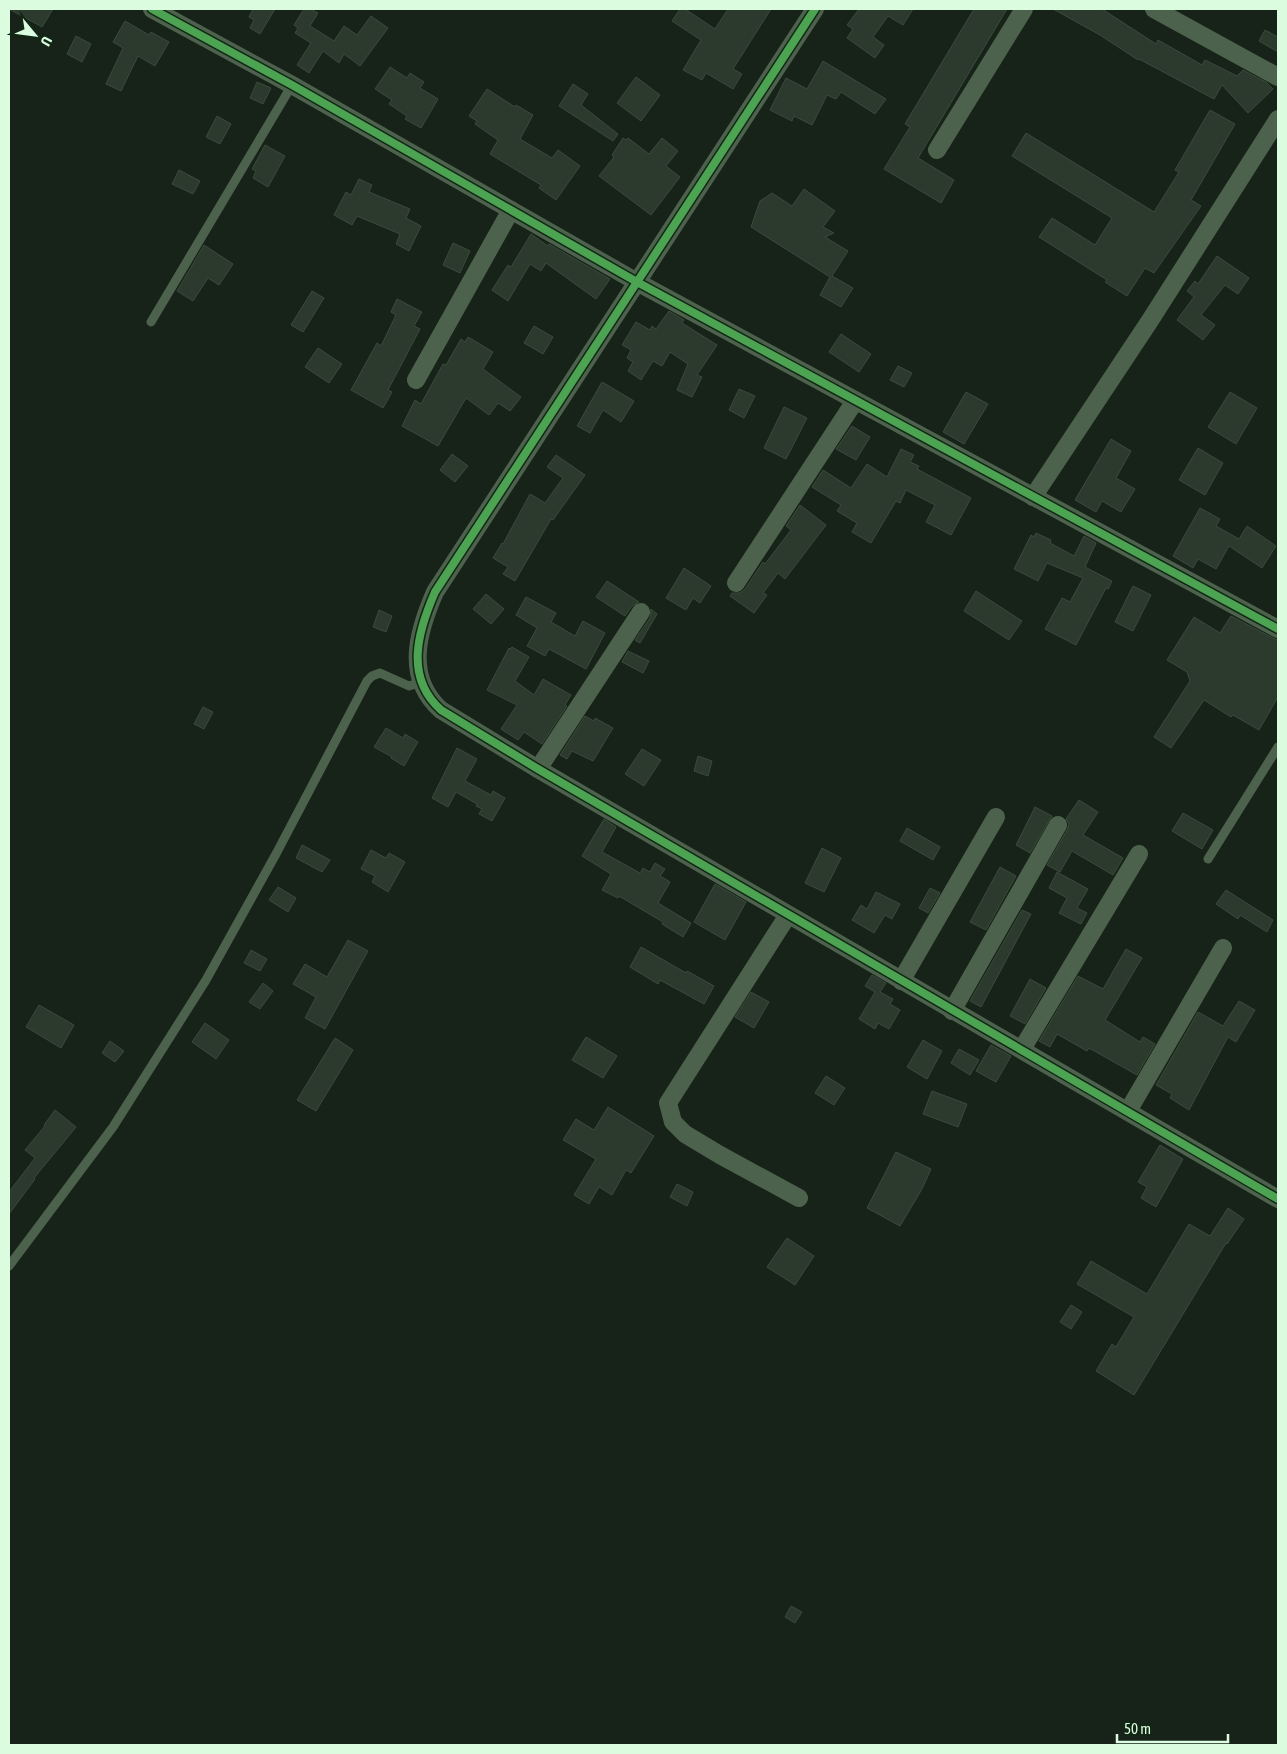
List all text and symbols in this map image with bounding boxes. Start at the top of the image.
north arrow [10,10,60,60]
text: U [37,34,55,49]
scale bar [1117,1712,1228,1744]
text: 50 m [1124,1720,1151,1737]

